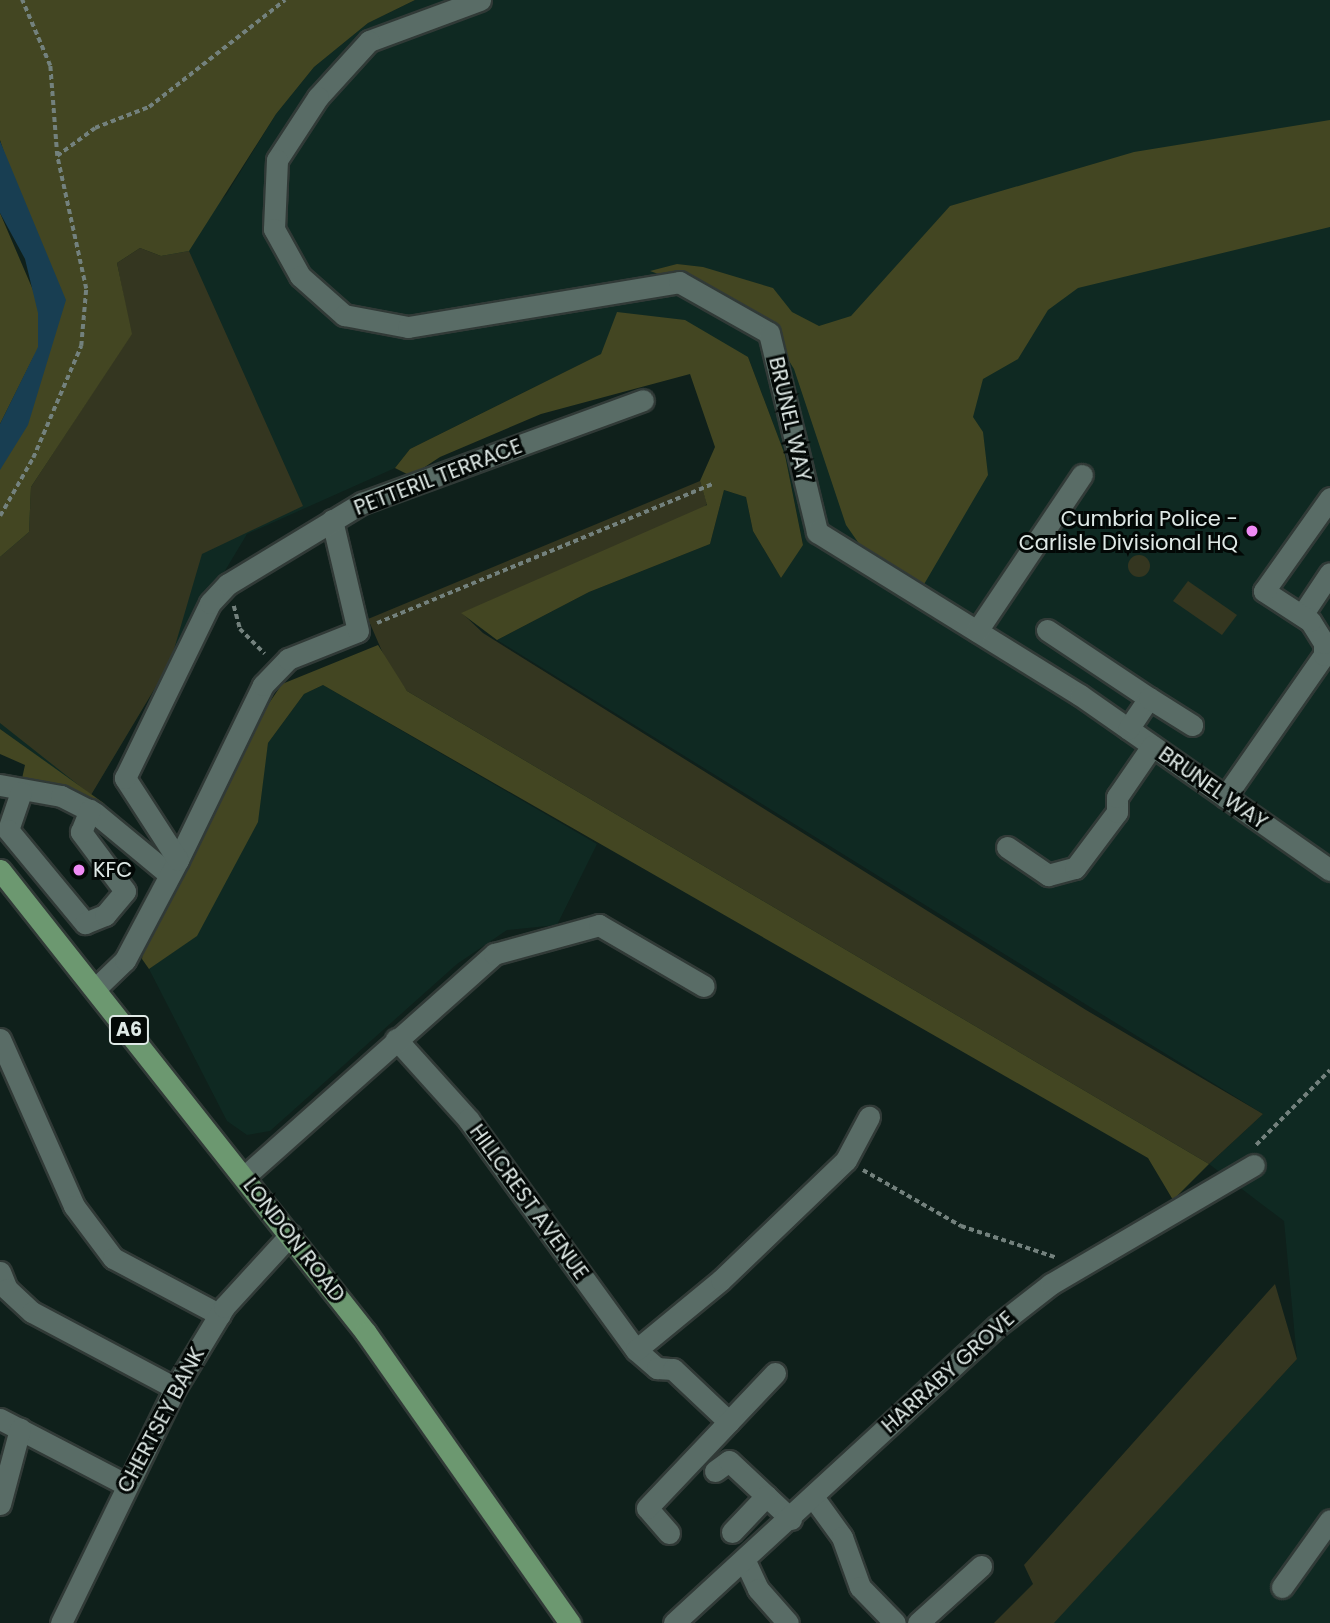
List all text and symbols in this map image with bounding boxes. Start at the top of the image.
street label: BRUNEL WAY [763,354,817,484]
street label: PETTERIL TERRACE [350,433,526,521]
place label: Cumbria Police - Carlisle Divisional HQ [1019,506,1238,556]
marker: Cumbria Police - Carlisle Divisional HQ [1244,523,1260,539]
street label: BRUNEL WAY [1154,741,1272,835]
place label: KFC [93,857,132,883]
marker: KFC [71,862,87,878]
road number: A6 [108,1014,150,1046]
street label: HILLCREST AVENUE [464,1119,594,1285]
street label: LONDON ROAD [238,1173,350,1307]
street label: HARRABY GROVE [877,1306,1019,1438]
street label: CHERTSEY BANK [112,1343,210,1497]

